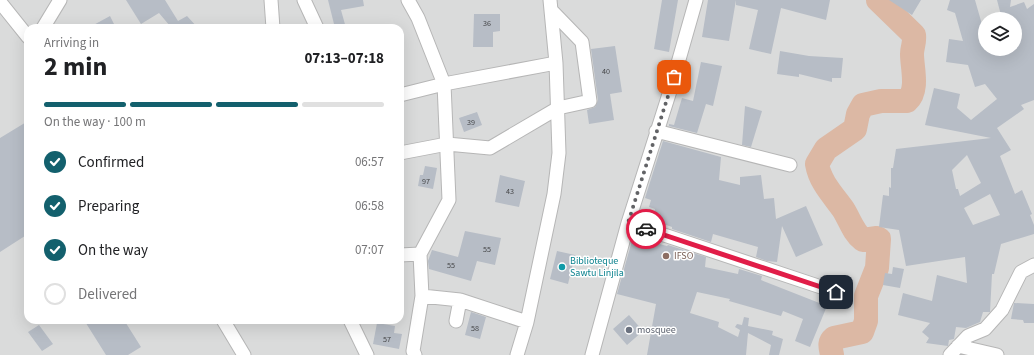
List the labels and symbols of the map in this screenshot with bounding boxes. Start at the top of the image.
house number: 36 [483,18,491,29]
pin [657,60,691,94]
house number: 40 [602,66,610,77]
house number: 39 [467,117,475,128]
house number: 97 [422,176,430,187]
house number: 43 [506,186,514,197]
courier [626,209,666,249]
house number: 55 [483,244,491,255]
place label: IFSO [674,249,694,263]
marker: IFSO [661,251,671,261]
place label: Biblioteque Sawtu Linjila [570,254,624,280]
house number: 55 [447,260,455,271]
marker: Biblioteque Sawtu Linjila [557,262,567,272]
pin [819,275,853,309]
house number: 58 [471,323,479,334]
place label: mosquee [637,323,676,337]
marker: mosquee [624,325,634,335]
house number: 57 [383,334,391,345]

